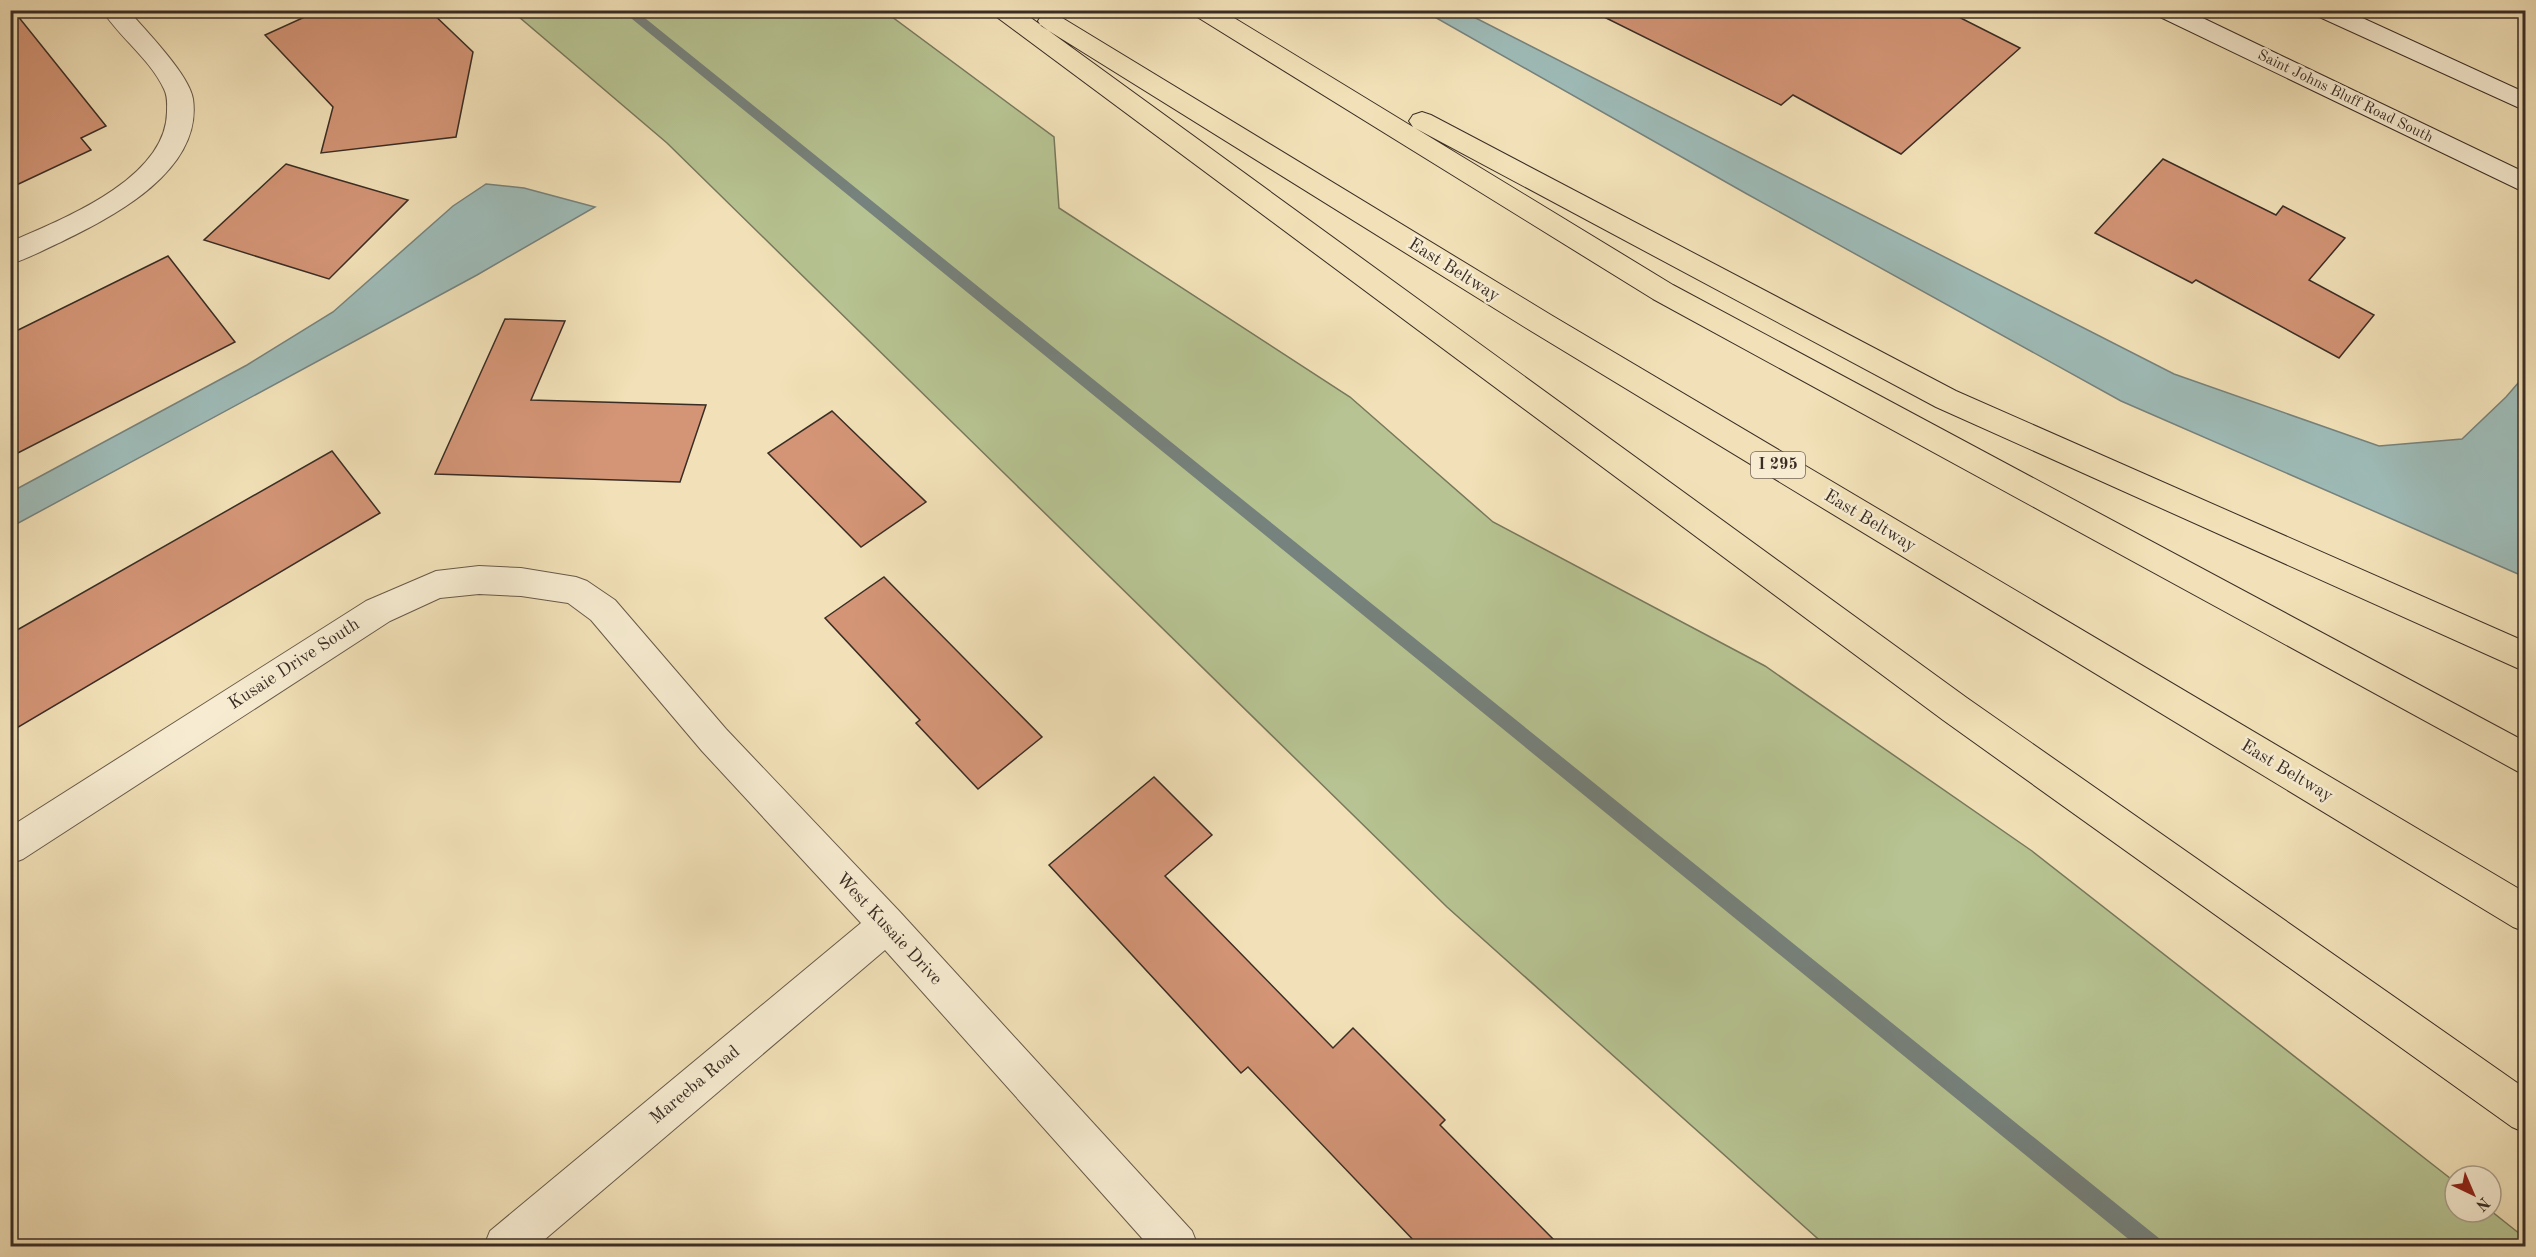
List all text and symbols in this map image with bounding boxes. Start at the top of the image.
street label: Saint Johns Bluff Road South [2255,48,2435,146]
street label: East Beltway [1405,235,1503,305]
road number: I 295 [1751,452,1805,478]
street label: East Beltway [1821,487,1920,556]
street label: Kusaie Drive South [225,615,363,713]
street label: East Beltway [2238,737,2337,806]
street label: West Kusaie Drive [833,869,945,989]
street label: Mareeba Road [647,1042,743,1128]
north arrow [2443,1164,2503,1224]
text: N [2472,1193,2492,1214]

